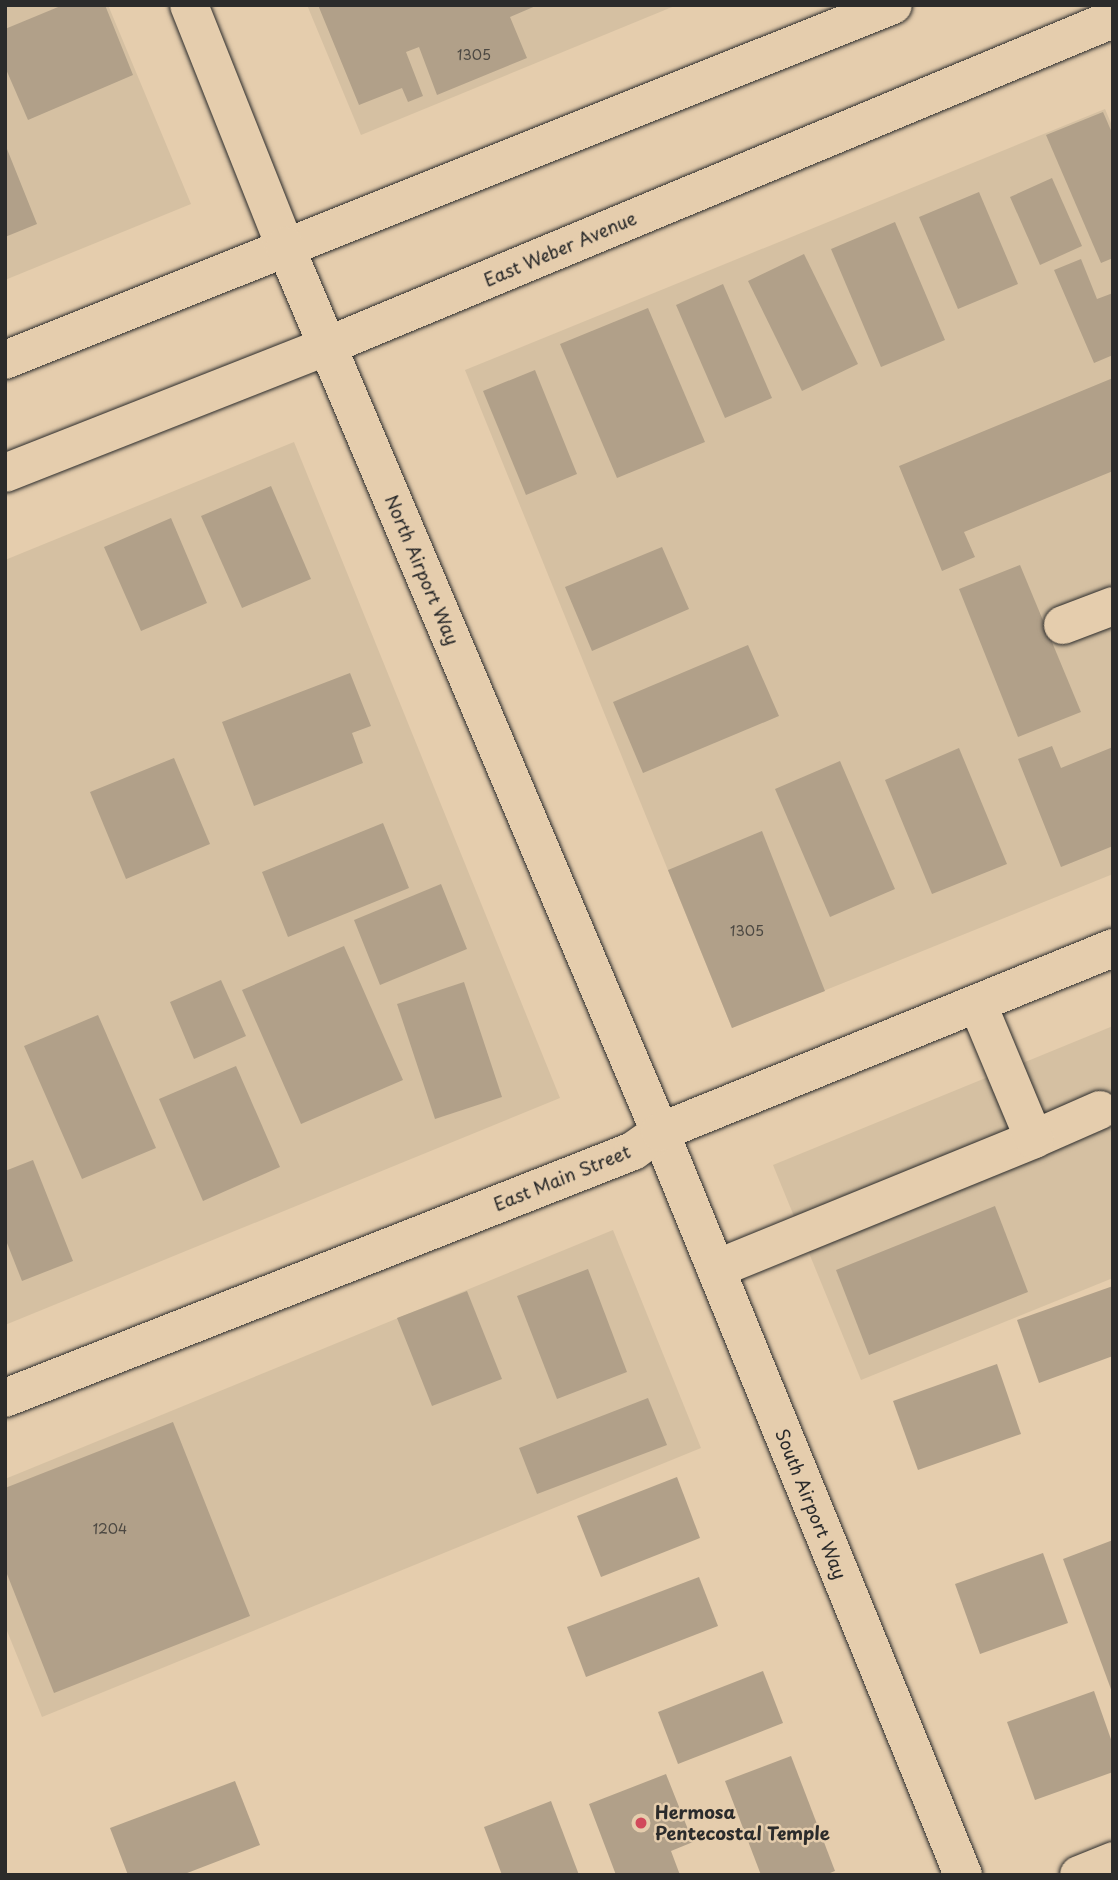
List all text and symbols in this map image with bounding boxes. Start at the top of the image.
house number: 1305 [457,47,491,63]
street label: East Weber Avenue [480,207,640,291]
street label: North Airport Way [380,490,464,650]
house number: 1305 [730,923,764,939]
street label: East Main Street [490,1141,634,1215]
street label: South Airport Way [770,1424,852,1584]
house number: 1204 [93,1521,127,1537]
place label: Hermosa Pentecostal Temple [655,1802,829,1844]
marker: Hermosa Pentecostal Temple [633,1815,649,1831]

